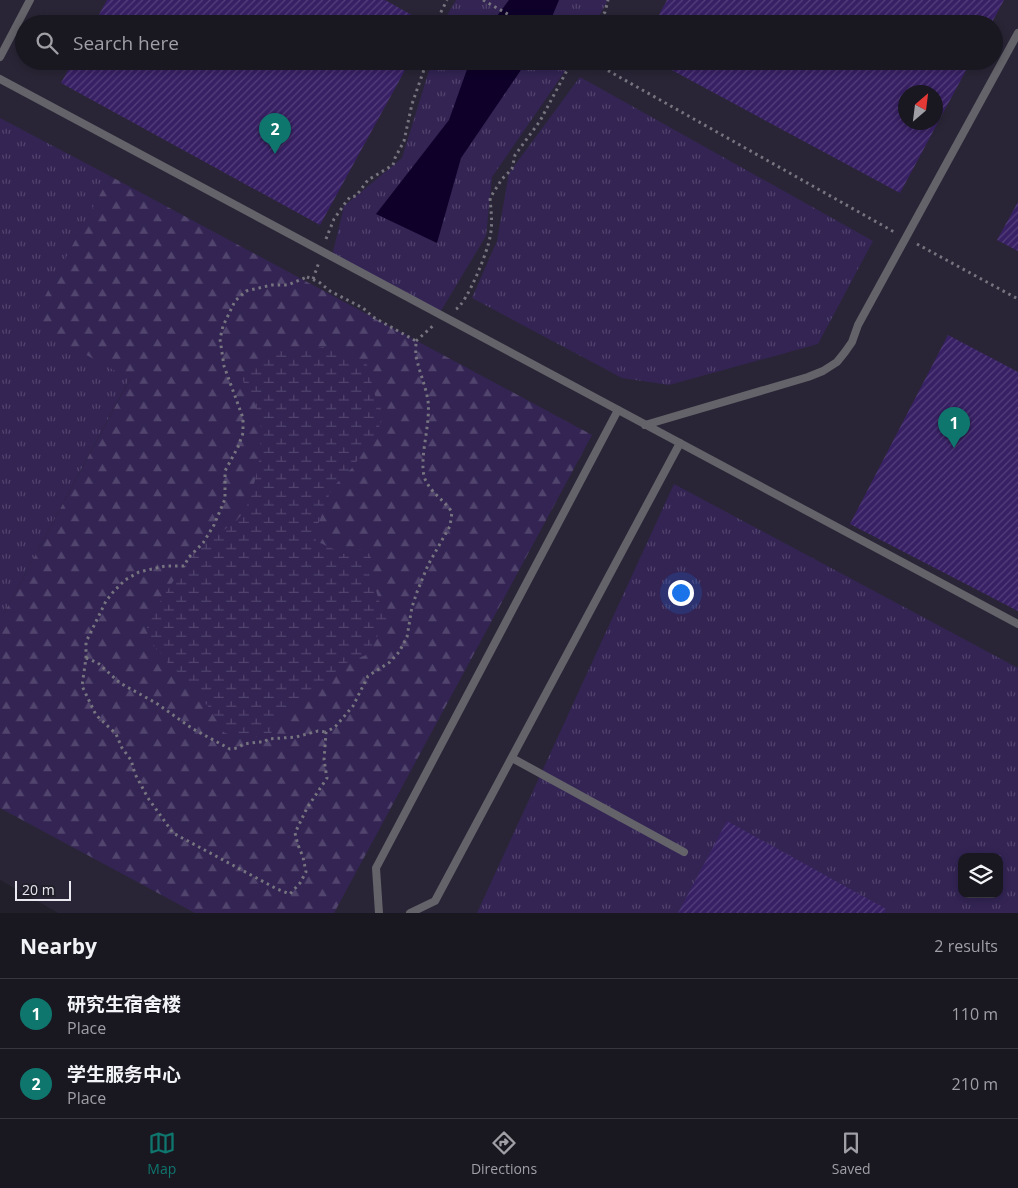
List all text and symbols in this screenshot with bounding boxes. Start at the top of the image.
search box [15,15,1003,70]
icon: search [33,29,61,57]
text: Search here [73,30,179,56]
north arrow [898,85,943,130]
pin: 2 [259,113,291,154]
pin: 1 [938,407,970,448]
your location [668,580,694,606]
map controls [958,853,1003,898]
button: layers [958,853,1003,898]
scale bar [15,878,71,901]
text: 20 m [22,880,55,899]
text: Nearby [20,932,97,960]
text: 2 results [934,935,998,957]
text: 研究生宿舍楼 [67,991,181,1017]
text: 1 [31,1003,41,1025]
text: 110 m [952,1003,998,1025]
text: Place [67,1017,106,1039]
text: 学生服务中心 [67,1061,181,1087]
text: 2 [31,1073,41,1095]
text: 210 m [952,1073,998,1095]
text: Place [67,1087,106,1109]
tab: Map [147,1129,176,1178]
tab: Directions [471,1129,537,1178]
tab: Saved [832,1129,871,1178]

